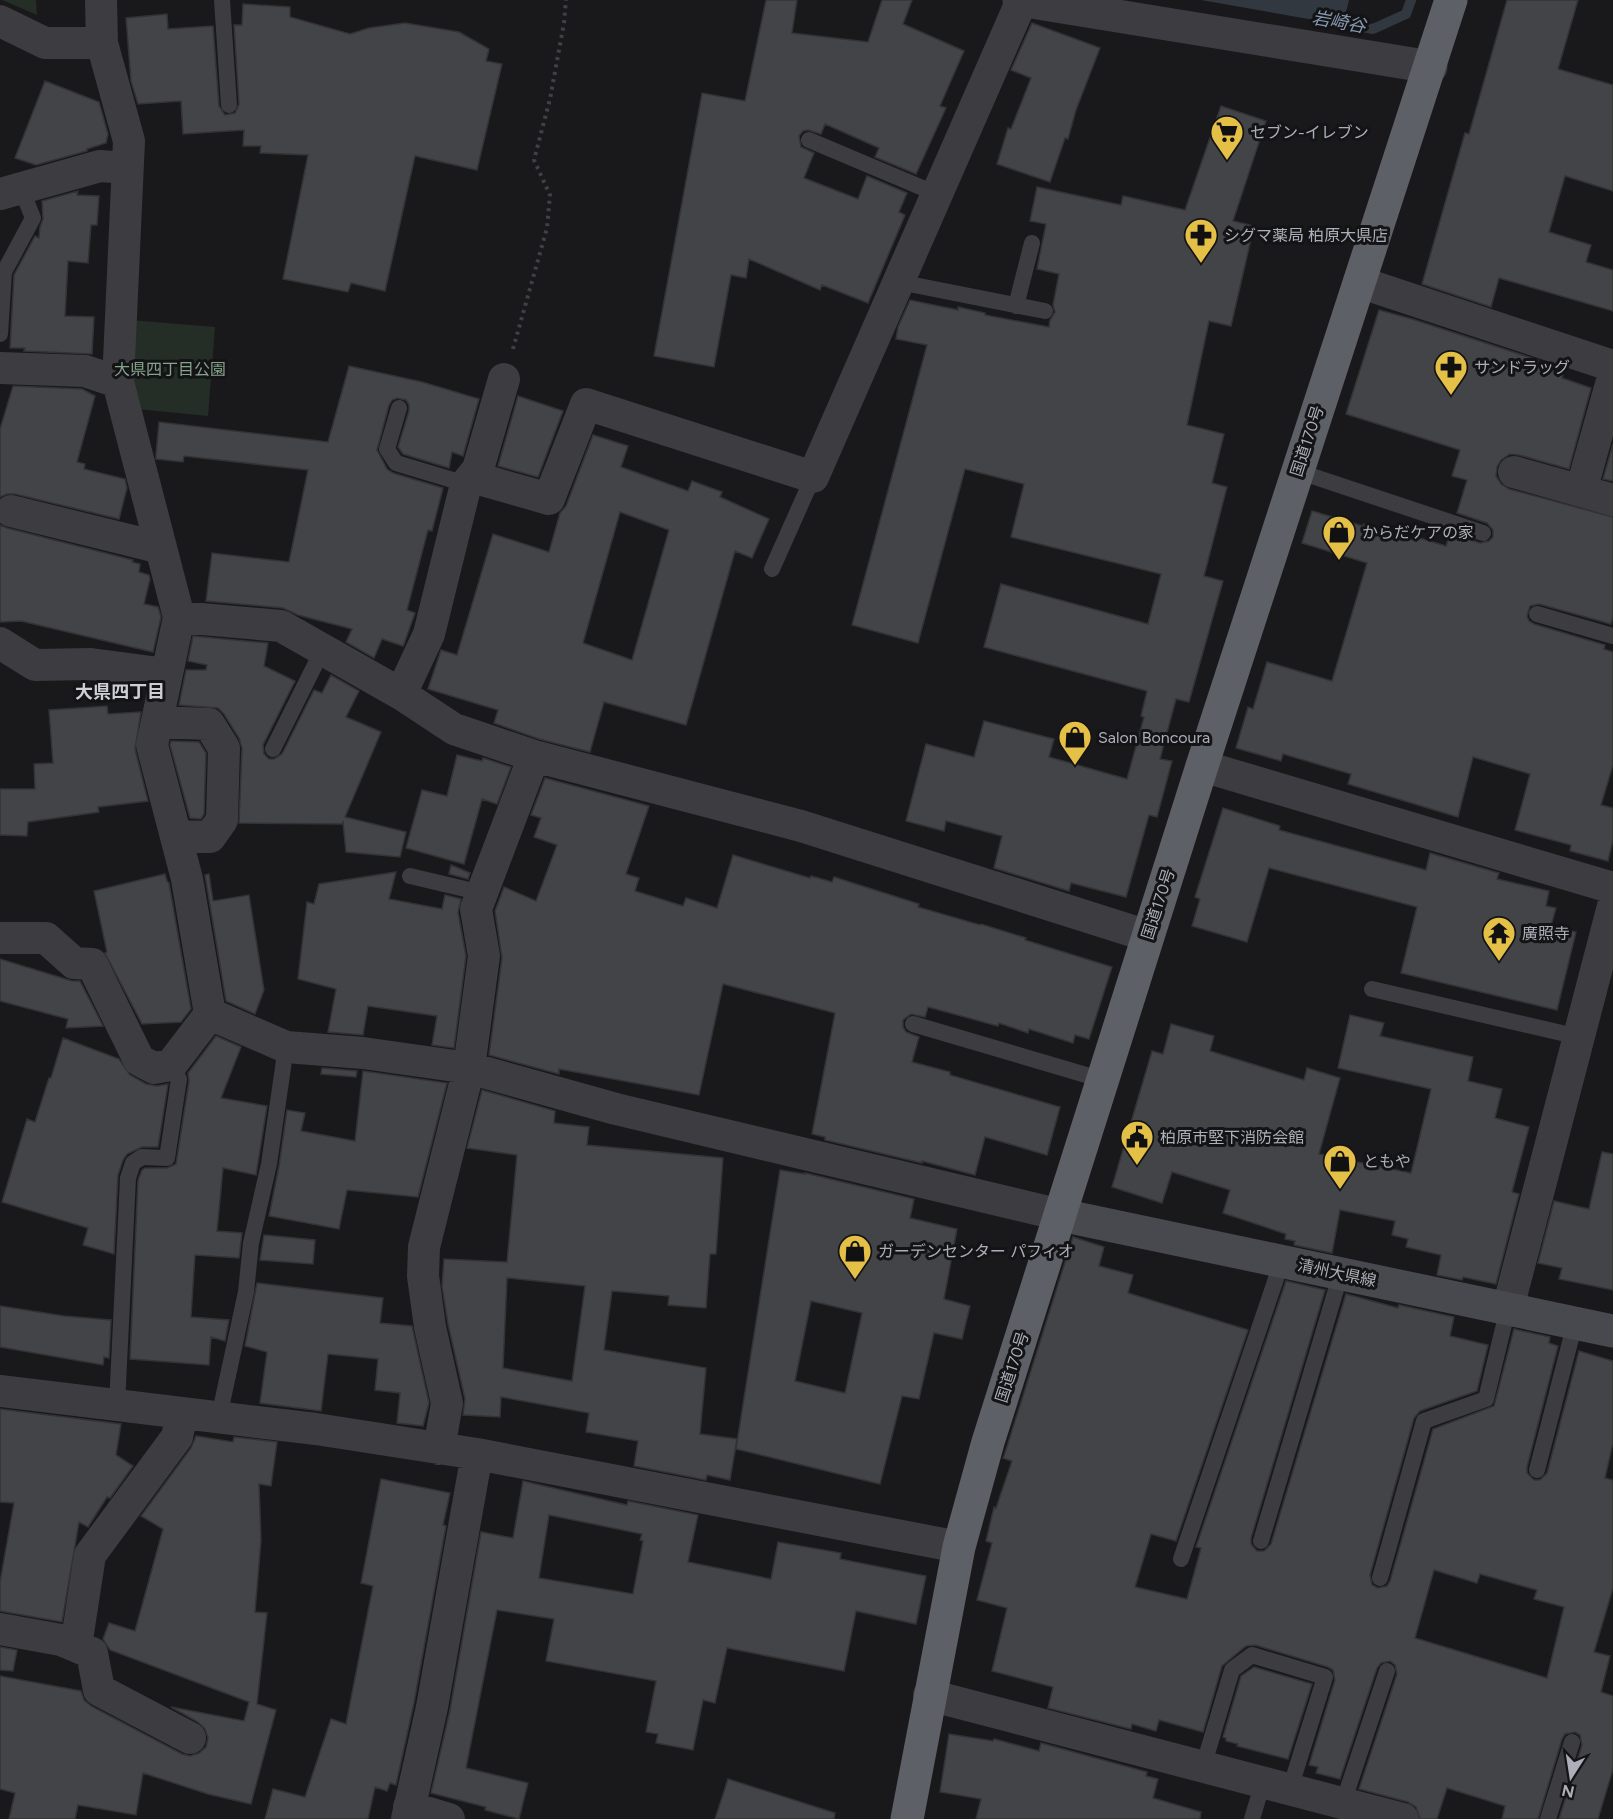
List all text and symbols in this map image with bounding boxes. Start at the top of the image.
water label: 岩崎谷 [1311,6,1369,38]
supermarket icon: セブン-イレブン [1209,114,1245,161]
place label: セブン-イレブン [1250,123,1369,142]
pharmacy icon: シグマ薬局 柏原大県店 [1183,217,1219,264]
place label: シグマ薬局 柏原大県店 [1224,226,1388,245]
pharmacy icon: サンドラッグ [1433,349,1469,396]
place label: サンドラッグ [1474,358,1570,377]
park label: 大県四丁目公園 [114,360,226,379]
street label: 国道170号 [1287,403,1327,479]
shop icon: からだケアの家 [1321,514,1357,561]
place label: からだケアの家 [1362,523,1474,542]
district label: 大県四丁目 [75,681,165,703]
shop icon: Salon Boncoura [1057,719,1093,766]
place label: Salon Boncoura [1098,728,1210,747]
street label: 国道170号 [1138,866,1178,942]
temple icon: 廣照寺 [1481,915,1517,962]
place label: 廣照寺 [1522,924,1570,943]
public building icon: 柏原市堅下消防会館 [1119,1119,1155,1166]
place label: 柏原市堅下消防会館 [1160,1128,1304,1147]
shop icon: ともや [1322,1143,1358,1190]
place label: ともや [1363,1152,1411,1171]
shop icon: ガーデンセンター パフィオ [837,1233,873,1280]
place label: ガーデンセンター パフィオ [878,1242,1074,1261]
street label: 清州大県線 [1296,1255,1378,1291]
street label: 国道170号 [992,1329,1032,1405]
north arrow [1541,1747,1601,1807]
text: N [1560,1781,1576,1802]

